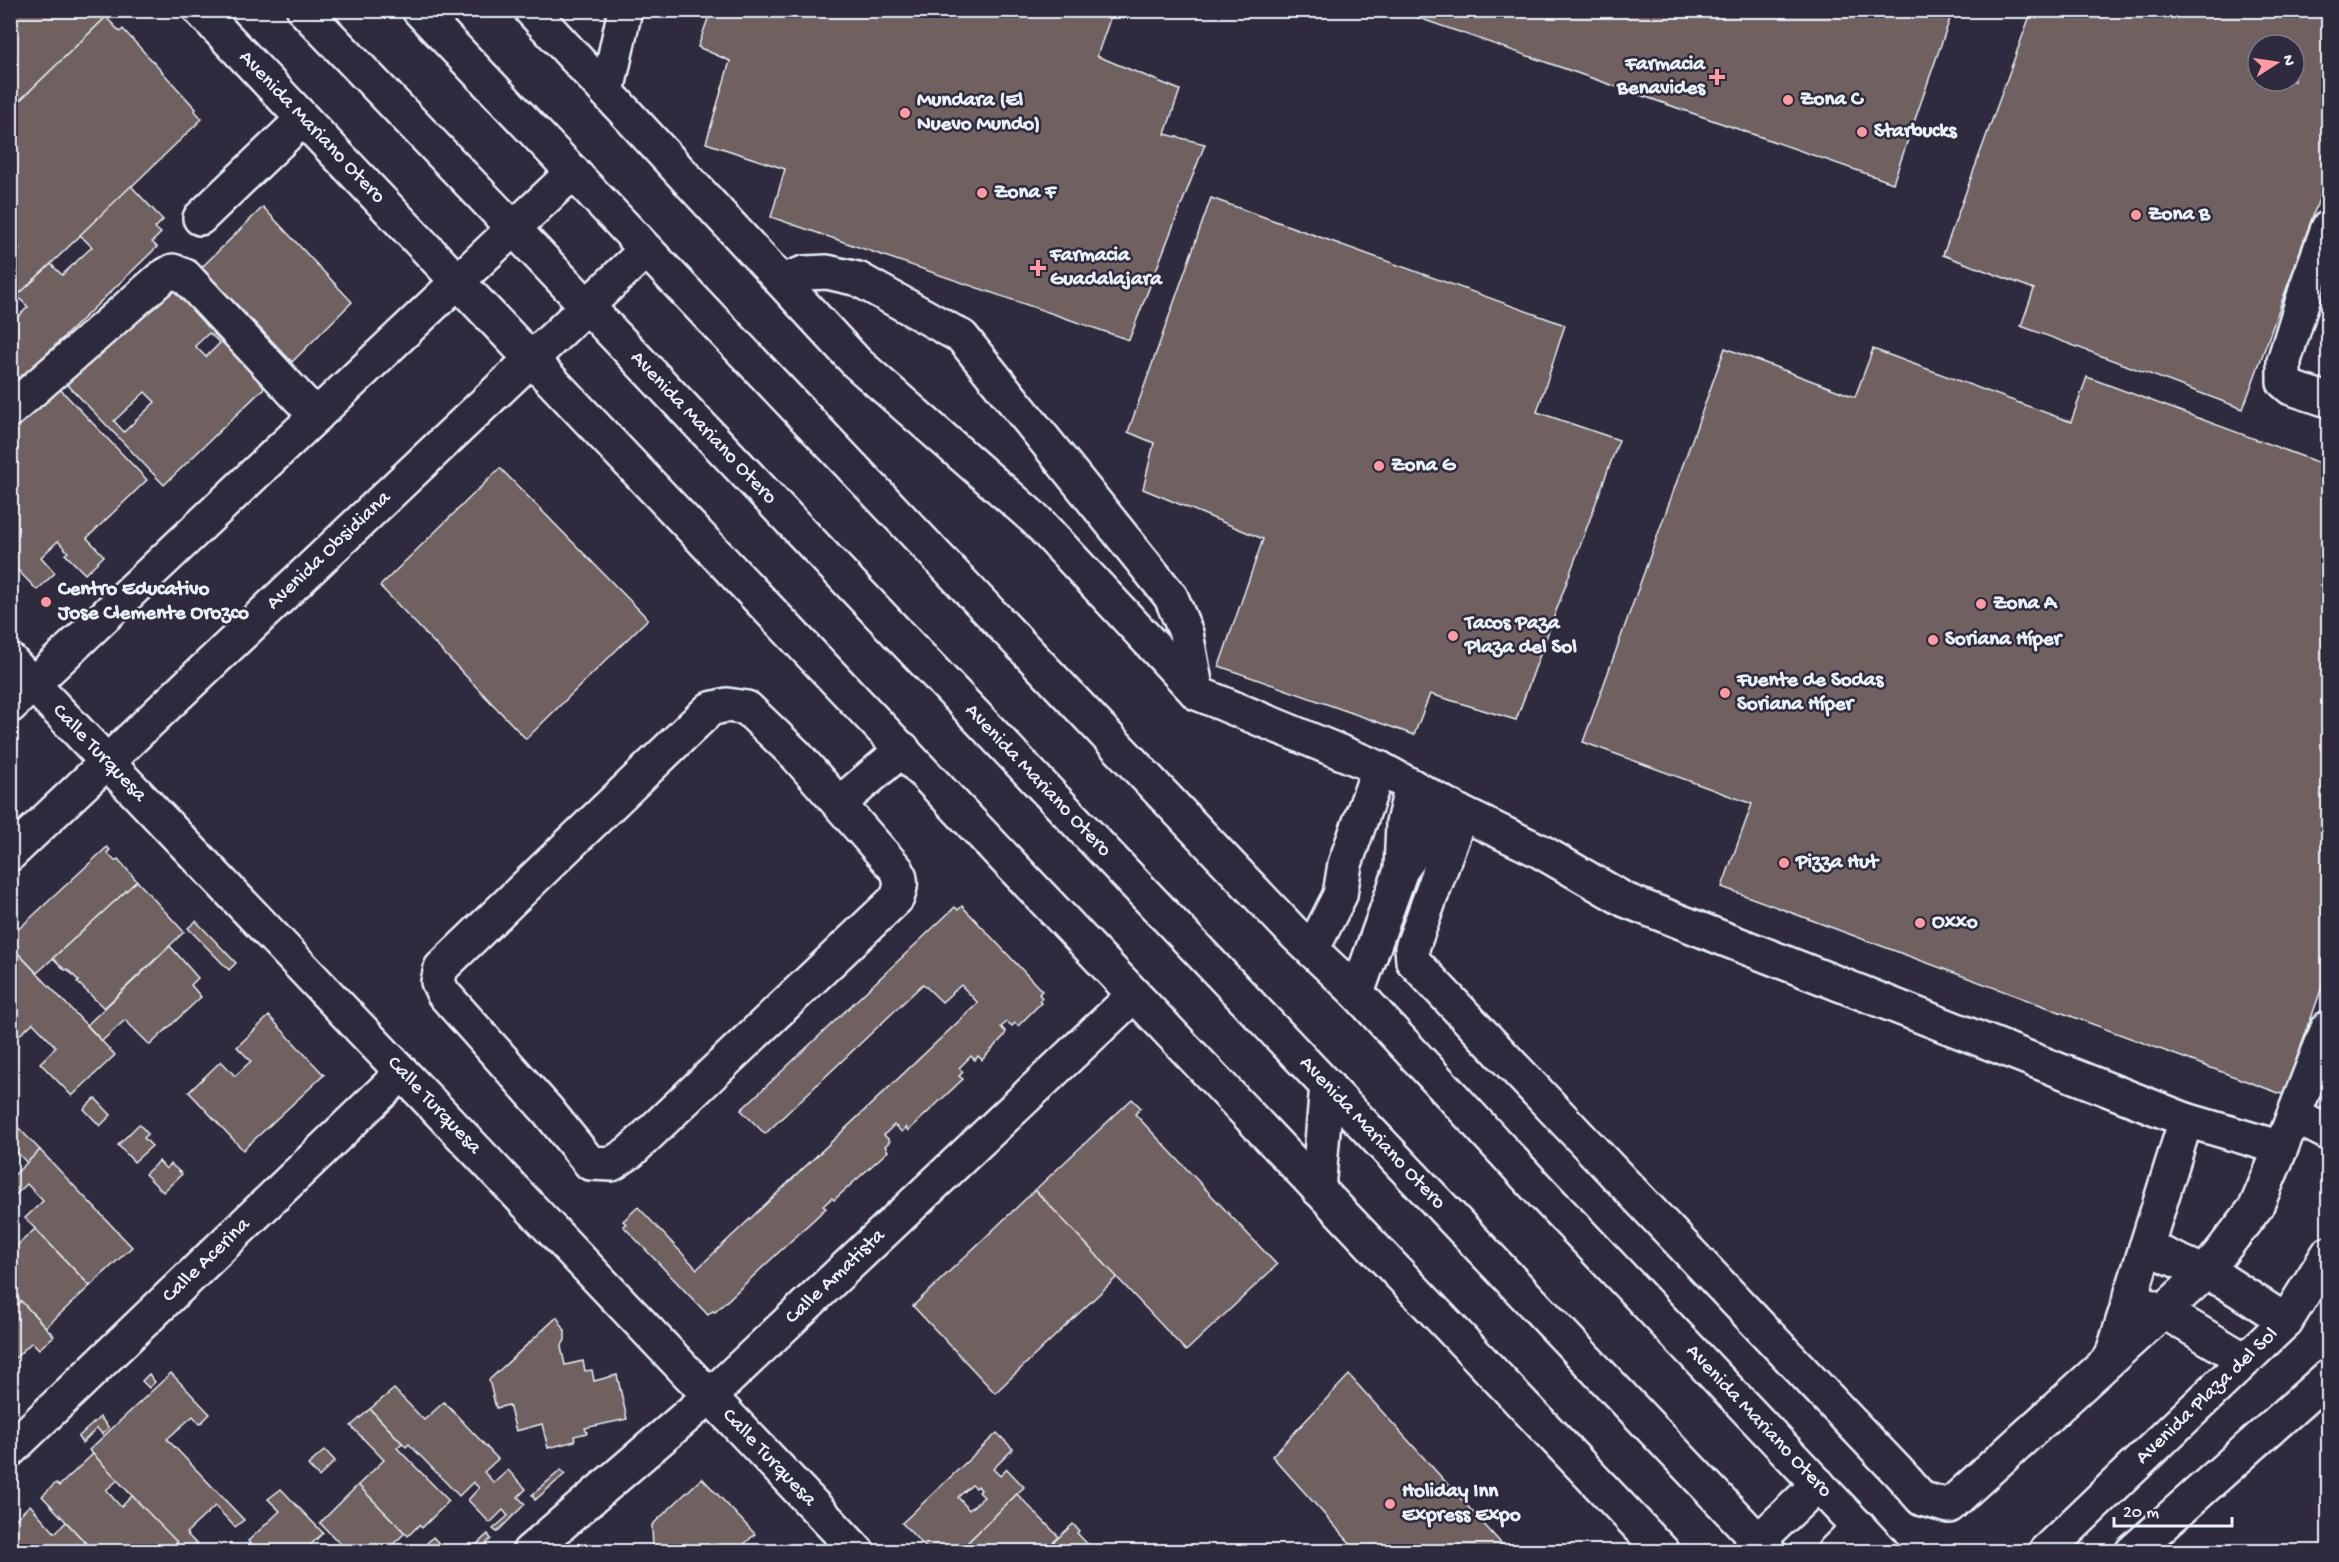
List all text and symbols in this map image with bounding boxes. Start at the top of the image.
north arrow [2246,33,2306,93]
street label: Avenida Mariano Otero [233,46,390,210]
place label: Farmacia Benavides [1616,53,1706,102]
text: N [2277,54,2298,68]
marker: Farmacia Benavides [1710,70,1724,84]
place label: Zona C [1800,88,1864,113]
place label: Mundara (El Nuevo Mundo) [917,89,1040,138]
marker: Zona C [1781,93,1795,107]
marker: Mundara (El Nuevo Mundo) [898,106,912,120]
place label: Starbucks [1874,120,1958,145]
marker: Starbucks [1855,125,1869,139]
place label: Zona F [994,181,1058,206]
marker: Zona F [975,186,989,200]
place label: Zona B [2148,203,2211,228]
marker: Zona B [2129,208,2143,222]
place label: Farmacia Guadalajara [1049,244,1163,293]
marker: Farmacia Guadalajara [1031,261,1045,275]
street label: Avenida Mariano Otero [624,346,782,510]
place label: Zona G [1391,454,1457,479]
marker: Zona G [1372,459,1386,473]
street label: Avenida Obsidiana [262,485,397,616]
place label: Centro Educativo Jose Clemente Orozco [57,578,249,627]
place label: Zona A [1993,592,2058,617]
marker: Centro Educativo Jose Clemente Orozco [39,595,53,609]
marker: Zona A [1974,597,1988,611]
place label: Tacos Paza Plaza del Sol [1463,612,1577,661]
place label: Soriana Híper [1945,628,2064,653]
marker: Tacos Paza Plaza del Sol [1446,629,1460,643]
marker: Soriana Híper [1926,633,1940,647]
place label: Fuente de Sodas Soriana Híper [1736,669,1885,718]
marker: Fuente de Sodas Soriana Híper [1718,686,1732,700]
street label: Calle Turquesa [46,699,152,809]
street label: Avenida Mariano Otero [959,699,1116,863]
place label: Pizza Hut [1795,851,1880,876]
marker: Pizza Hut [1777,856,1791,870]
place label: Oxxo [1932,911,1978,936]
marker: Oxxo [1913,916,1927,930]
street label: Calle Turquesa [381,1051,487,1161]
street label: Avenida Mariano Otero [1293,1051,1451,1215]
street label: Calle Acerina [158,1212,257,1309]
street label: Calle Amatista [781,1223,892,1330]
street label: Avenida Plaza del Sol [2131,1322,2284,1470]
street label: Avenida Mariano Otero [1680,1340,1837,1504]
street label: Calle Turquesa [716,1404,822,1513]
place label: Holiday Inn Express Expo [1402,1480,1521,1529]
scale bar [2114,1490,2232,1528]
marker: Holiday Inn Express Expo [1383,1497,1397,1511]
text: 20 m [2123,1503,2159,1524]

